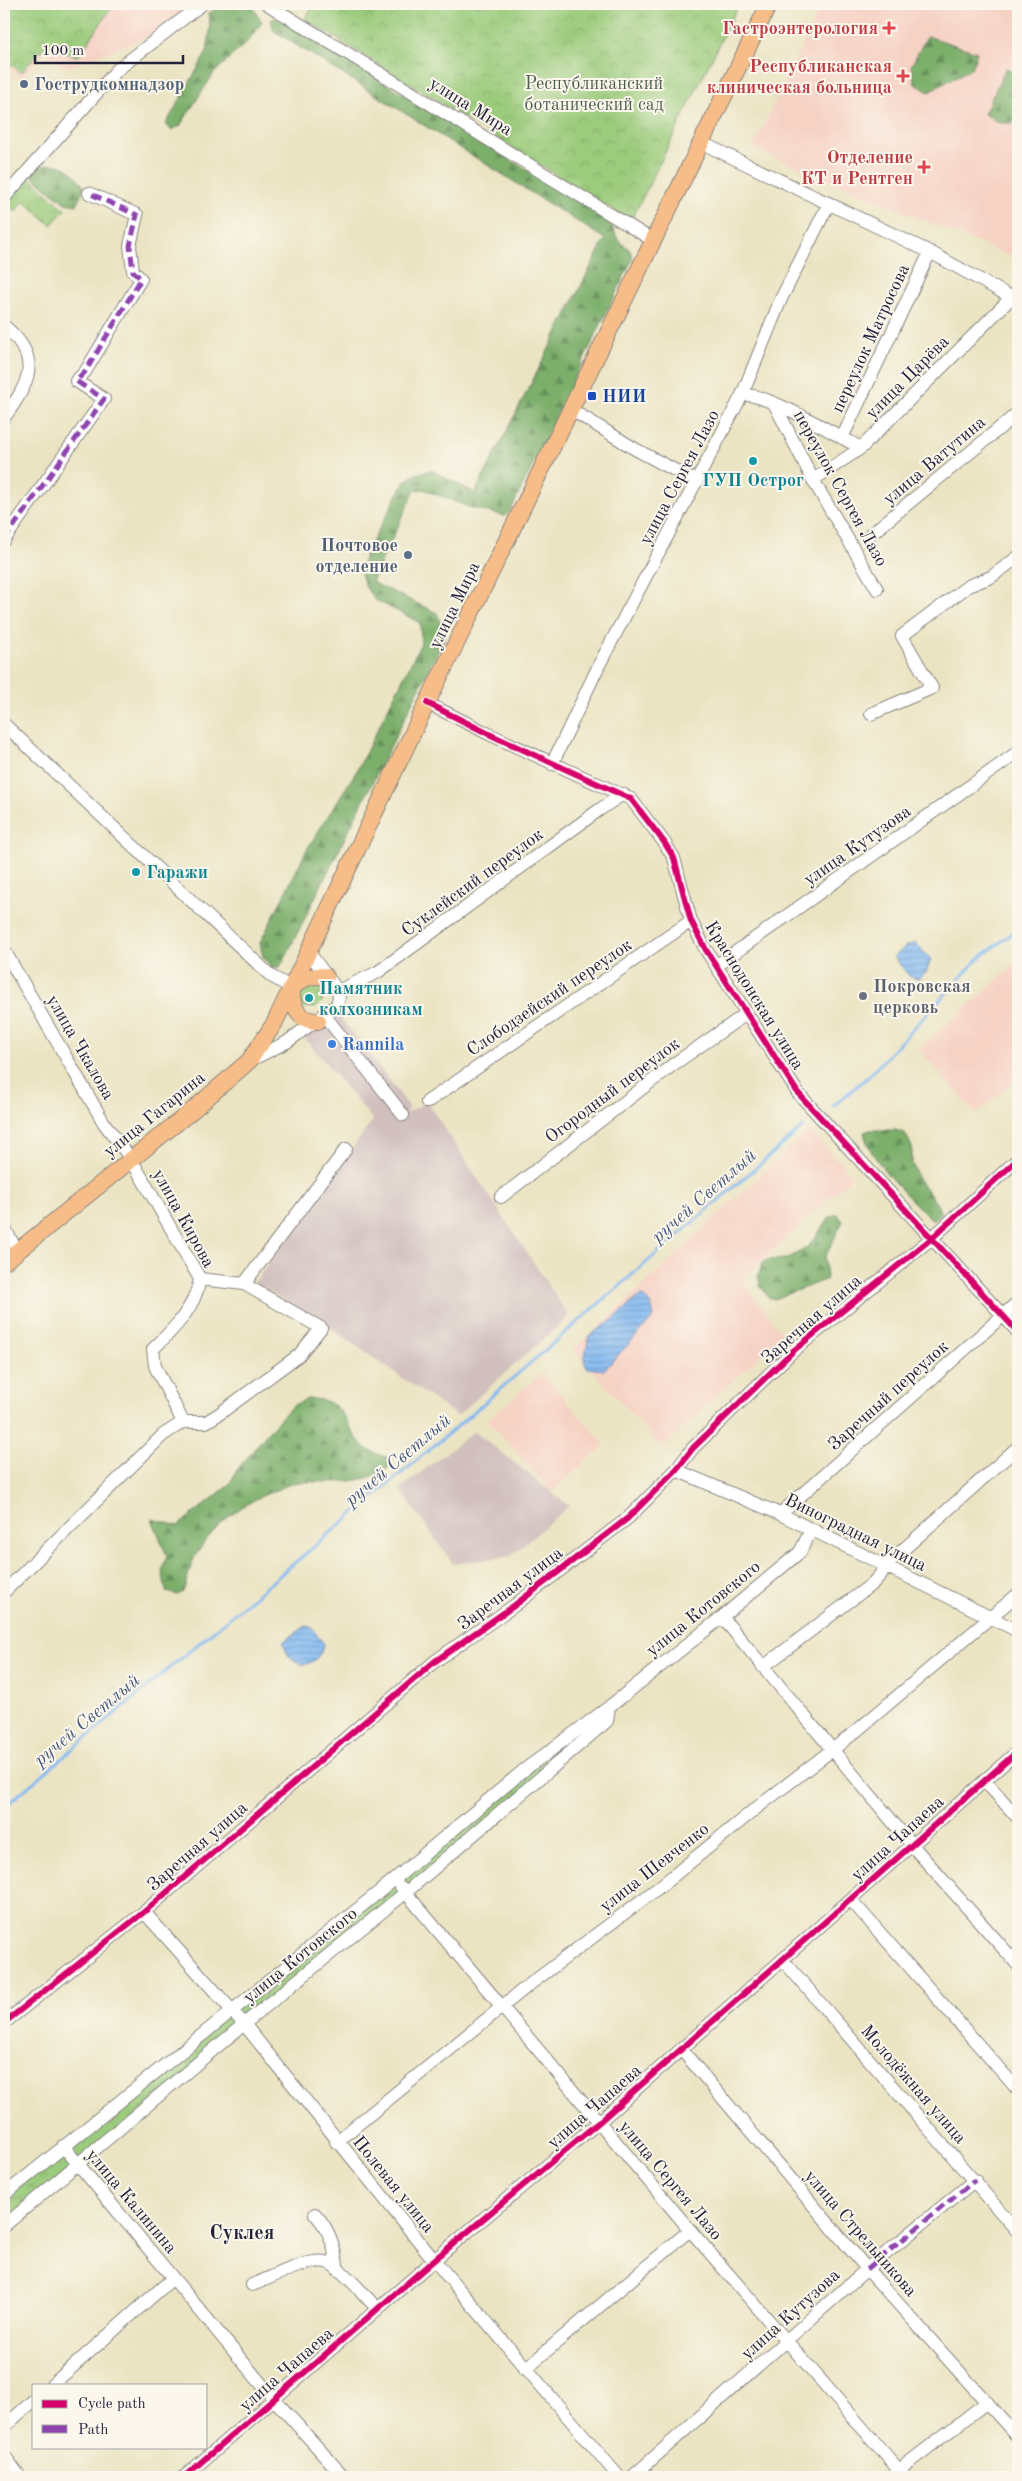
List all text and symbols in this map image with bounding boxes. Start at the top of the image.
place label: Гастроэнтерология [722,20,878,38]
marker: Гастроэнтерология [882,21,896,35]
scale bar [35,32,182,64]
text: 100 m [42,44,84,59]
place label: Республиканская клиническая больница [707,58,892,97]
marker: Республиканская клиническая больница [896,69,910,83]
street label: улица Мира [426,74,515,139]
park label: Республиканский ботанический сад [525,75,664,114]
place label: Гострудкомнадзор [34,76,184,94]
marker: Гострудкомнадзор [18,78,30,90]
place label: Отделение КТ и Рентген [801,149,913,188]
marker: Отделение КТ и Рентген [917,160,931,174]
street label: переулок Матросова [829,261,913,415]
street label: улица Царёва [863,333,953,423]
place label: НИИ [602,388,647,406]
marker: НИИ [586,390,598,402]
street label: улица Сергея Лазо [637,407,723,548]
street label: переулок Сергея Лазо [790,407,891,570]
street label: улица Ватутина [880,413,989,509]
marker: ГУП Острог [747,455,759,467]
place label: ГУП Острог [702,472,804,490]
place label: Почтовое отделение [316,537,398,576]
marker: Почтовое отделение [402,549,414,561]
street label: улица Мира [426,559,484,652]
street label: улица Кутузова [801,802,914,889]
street label: Суклейский переулок [398,825,547,940]
place label: Гаражи [146,864,208,882]
marker: Гаражи [130,866,142,878]
street label: Краснодонская улица [701,918,807,1073]
street label: Слободзейский переулок [464,936,635,1060]
place label: Покровская церковь [873,978,971,1017]
place label: Памятник колхозникам [319,980,423,1019]
marker: Покровская церковь [857,990,869,1002]
street label: улица Чкалова [43,992,117,1103]
marker: Памятник колхозникам [303,992,315,1004]
street label: Огородный переулок [542,1035,683,1147]
place label: Rannila [342,1036,404,1054]
marker: Rannila [326,1038,338,1050]
street label: улица Гагарина [101,1069,209,1161]
water label: ручей Светлый [647,1146,761,1249]
street label: улица Кирова [149,1166,218,1271]
street label: Заречная улица [758,1272,865,1368]
street label: Заречный переулок [825,1337,952,1454]
water label: ручей Светлый [340,1411,455,1512]
street label: Виноградная улица [782,1491,929,1575]
street label: Заречная улица [455,1544,566,1634]
street label: улица Котовского [643,1557,764,1660]
water label: ручей Светлый [29,1671,144,1772]
street label: улица Чапаева [848,1793,948,1885]
street label: Заречная улица [144,1799,251,1895]
street label: улица Шевченко [597,1820,713,1916]
street label: улица Котовского [240,1904,361,2007]
street label: Молодёжная улица [857,2022,970,2148]
street label: улица Чапаева [544,2061,645,2152]
street label: улица Сергея Лазо [615,2117,725,2244]
street label: Полевая улица [349,2133,438,2236]
street label: улица Калинина [83,2146,180,2257]
street label: улица Стрельникова [801,2167,920,2300]
district label: Суклея [210,2224,274,2244]
street label: улица Кутузова [738,2266,844,2364]
street label: улица Чапаева [236,2324,337,2415]
legend [32,2384,208,2448]
text: Cycle path [78,2397,146,2412]
text: Path [78,2423,108,2438]

